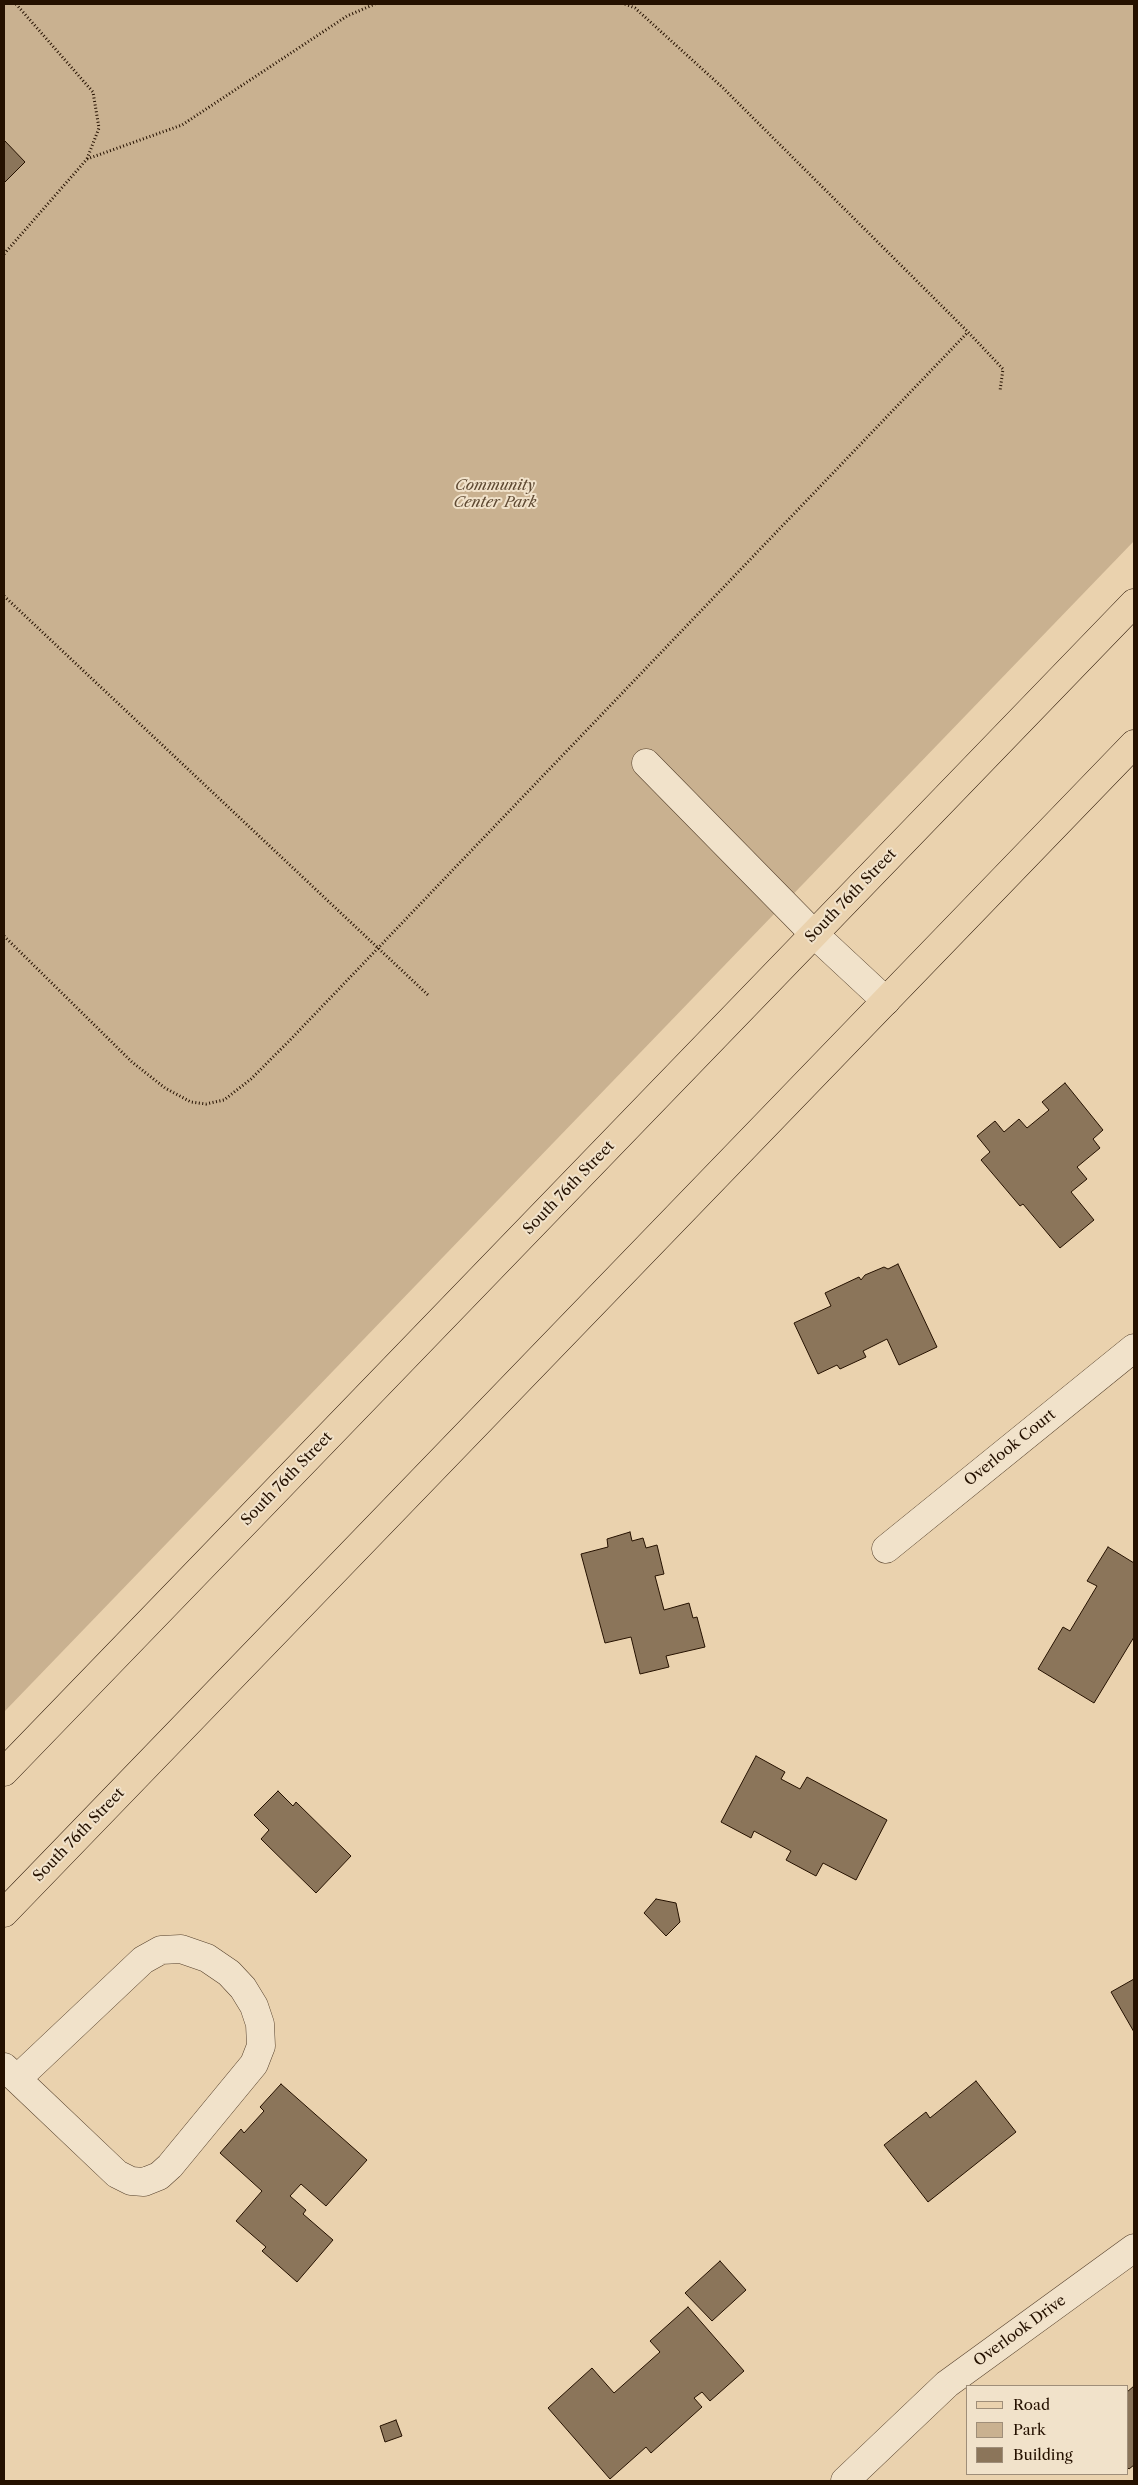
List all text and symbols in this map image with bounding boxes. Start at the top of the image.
park label: Community Center Park [454,477,536,512]
street label: South 76th Street [802,845,900,947]
street label: South 76th Street [520,1137,618,1239]
street label: Overlook Court [961,1406,1059,1490]
street label: South 76th Street [238,1428,336,1530]
street label: South 76th Street [30,1784,128,1886]
street label: Overlook Drive [970,2292,1070,2370]
legend [966,2385,1128,2475]
text: Road [1013,2395,1050,2414]
text: Park [1013,2420,1046,2439]
text: Building [1013,2445,1073,2464]

